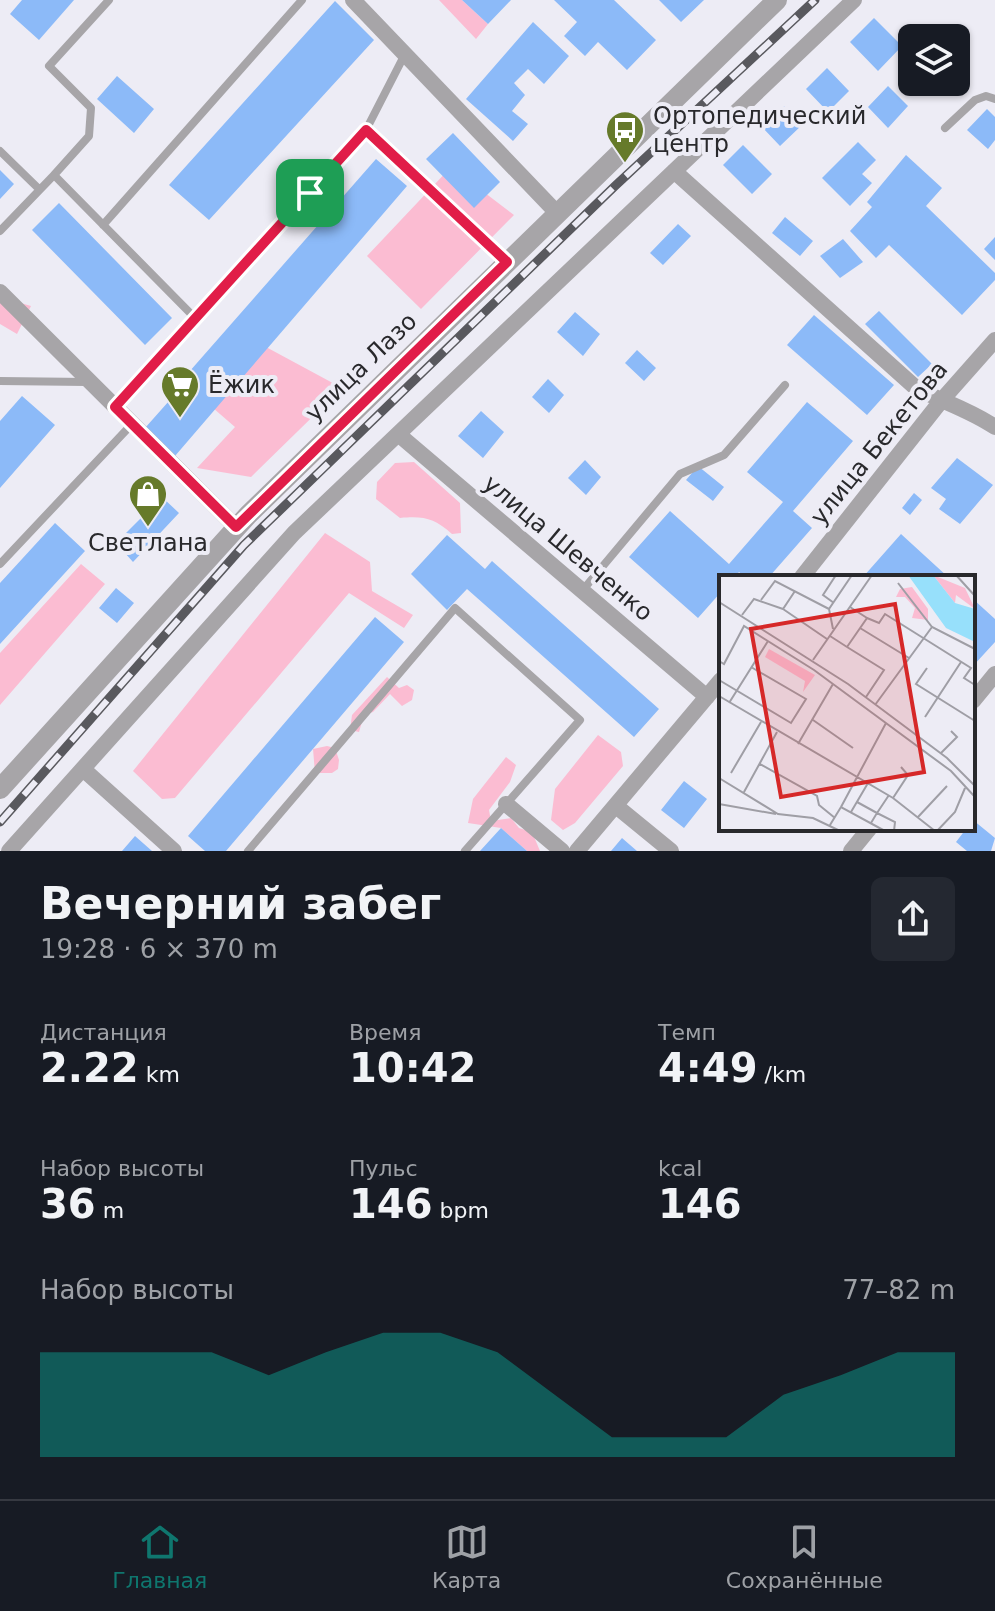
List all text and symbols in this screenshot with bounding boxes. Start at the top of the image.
map controls [898,24,970,96]
button: layers [898,24,970,96]
place label: Ортопедический центр [653,102,866,158]
bus stop icon: Ортопедический центр [604,109,646,164]
pin [276,159,344,227]
icon: arrive [288,171,332,215]
street label: улица Лазо [299,307,423,427]
street label: улица Бекетова [805,356,953,530]
supermarket icon: Ёжик [159,364,201,419]
place label: Ёжик [208,370,275,399]
street label: улица Шевченко [478,469,658,627]
shop icon: Светлана [127,473,169,528]
place label: Светлана [88,529,208,557]
inset map [719,575,975,831]
button: share [871,877,955,961]
text: Вечерний забег [40,878,441,929]
text: 19:28 · 6 × 370 m [40,934,278,964]
text: Дистанция [40,1020,167,1045]
text: Время [349,1020,421,1045]
text: Темп [658,1020,716,1045]
text: 2.22 [40,1045,139,1091]
text: 10:42 [349,1045,476,1091]
text: 4:49 [658,1045,758,1091]
text: km [139,1062,180,1087]
text: /km [758,1062,806,1087]
text: Набор высоты [40,1156,204,1181]
text: Пульс [349,1156,418,1181]
text: kcal [658,1156,702,1181]
text: 36 [40,1181,96,1227]
text: 146 [349,1181,433,1227]
text: 146 [658,1181,742,1227]
text: m [96,1198,124,1223]
text: bpm [433,1198,489,1223]
text: Набор высоты [40,1275,234,1305]
text: 77–82 m [842,1275,955,1305]
tab: Главная [112,1520,207,1593]
tab: Карта [432,1520,501,1593]
tab: Сохранённые [726,1520,883,1593]

